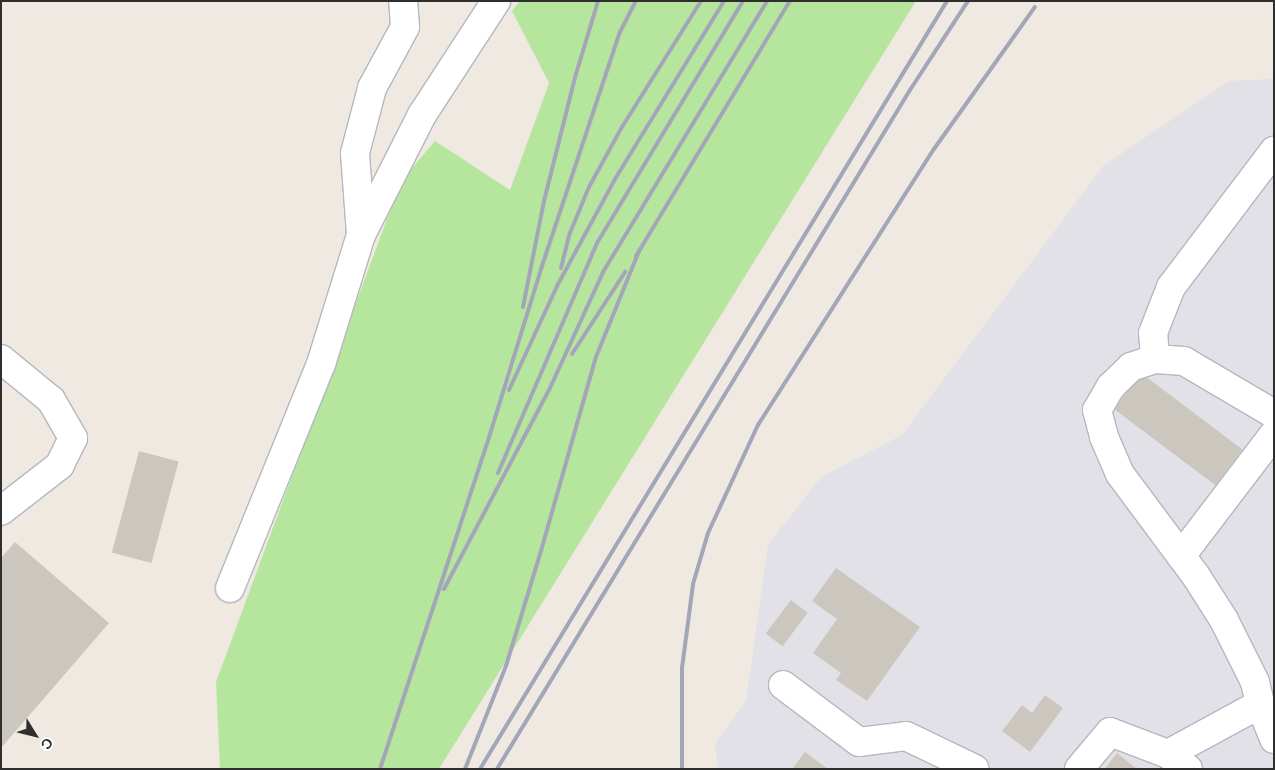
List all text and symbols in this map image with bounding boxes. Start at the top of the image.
north arrow [10,710,60,760]
text: С [38,735,57,753]

